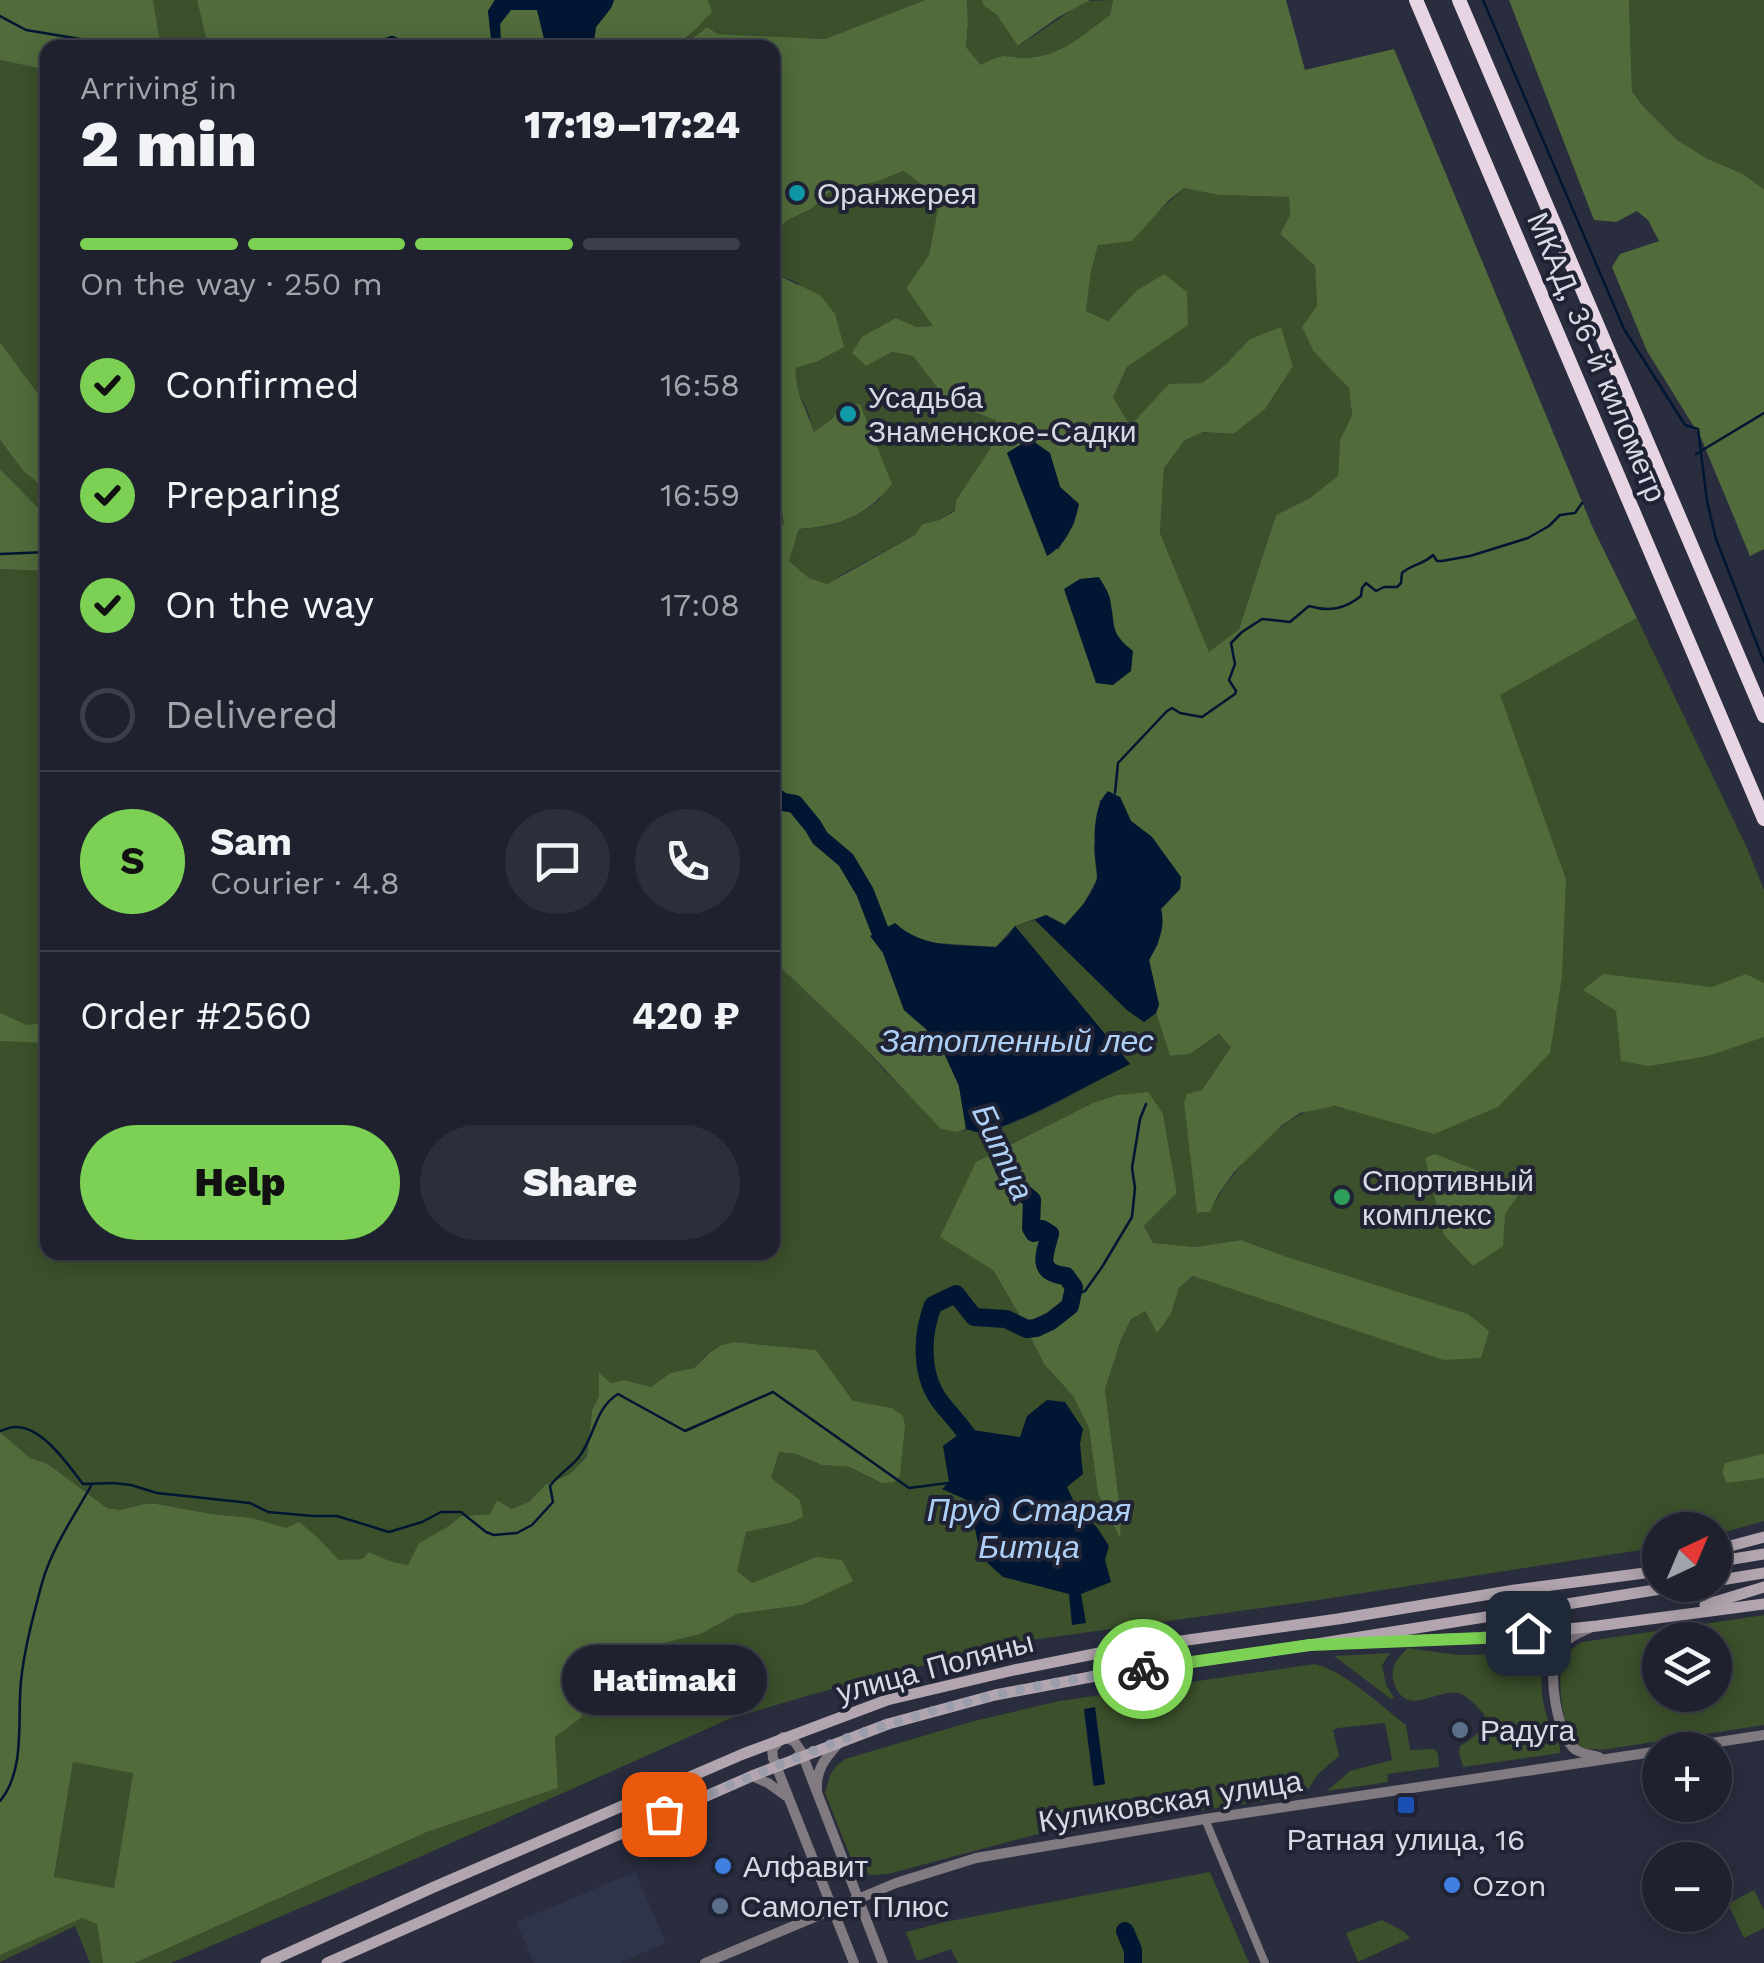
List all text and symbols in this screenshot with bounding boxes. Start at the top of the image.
text: Arriving in [80,69,237,107]
text: 17:19–17:24 [524,103,740,147]
text: 2 min [80,106,257,182]
place label: Оранжерея [817,176,977,211]
marker: Оранжерея [786,182,808,204]
street label: МКАД, 36-й километр [1520,207,1674,507]
text: On the way · 250 m [80,265,383,303]
icon: check [80,358,135,413]
text: Confirmed [165,363,360,407]
text: 16:58 [660,366,740,404]
place label: Усадьба Знаменское-Садки [868,380,1136,449]
marker: Усадьба Знаменское-Садки [837,403,859,425]
icon: check [80,468,135,523]
text: Preparing [165,473,340,517]
text: 16:59 [660,476,740,514]
icon: check [80,578,135,633]
text: On the way [165,583,374,627]
text: 17:08 [660,586,740,624]
text: Delivered [165,693,338,737]
button: chat [505,809,610,914]
button: phone [635,809,740,914]
text: Sam [210,820,292,864]
text: S [120,839,145,883]
text: Courier · 4.8 [210,864,400,902]
text: Order #2560 [80,994,312,1038]
text: 420 ₽ [632,994,740,1038]
water label: Затопленный лес [880,1022,1154,1060]
water label: Битца [964,1098,1042,1206]
button: Help [80,1125,400,1240]
button: Share [420,1125,740,1240]
place label: Спортивный комплекс [1362,1163,1534,1232]
marker: Спортивный комплекс [1331,1186,1353,1208]
water label: Пруд Старая Битца [927,1491,1131,1566]
north arrow [1642,1512,1732,1602]
map controls [1642,1512,1732,1932]
pin [1486,1591,1571,1676]
icon: home [1501,1606,1556,1661]
courier [1093,1619,1193,1719]
button: layers [1642,1622,1732,1712]
street label: улица Поляны [833,1624,1037,1710]
icon: bike [1116,1642,1171,1697]
callout: Hatimaki [562,1644,766,1714]
text: Hatimaki [592,1661,737,1699]
place label: Радуга [1480,1713,1575,1748]
marker: Радуга [1449,1719,1471,1741]
button: + [1642,1732,1732,1822]
street label: Куликовская улица [1036,1763,1305,1839]
pin [622,1772,707,1857]
icon: bag [637,1787,692,1842]
marker: Ратная улица, 16 [1395,1794,1417,1816]
place label: Ратная улица, 16 [1287,1822,1525,1857]
button: − [1642,1842,1732,1932]
place label: Алфавит [743,1849,869,1884]
marker: Алфавит [712,1855,734,1877]
place label: Ozon [1472,1868,1547,1903]
marker: Ozon [1441,1874,1463,1896]
place label: Самолет Плюс [740,1889,949,1924]
marker: Самолет Плюс [709,1895,731,1917]

